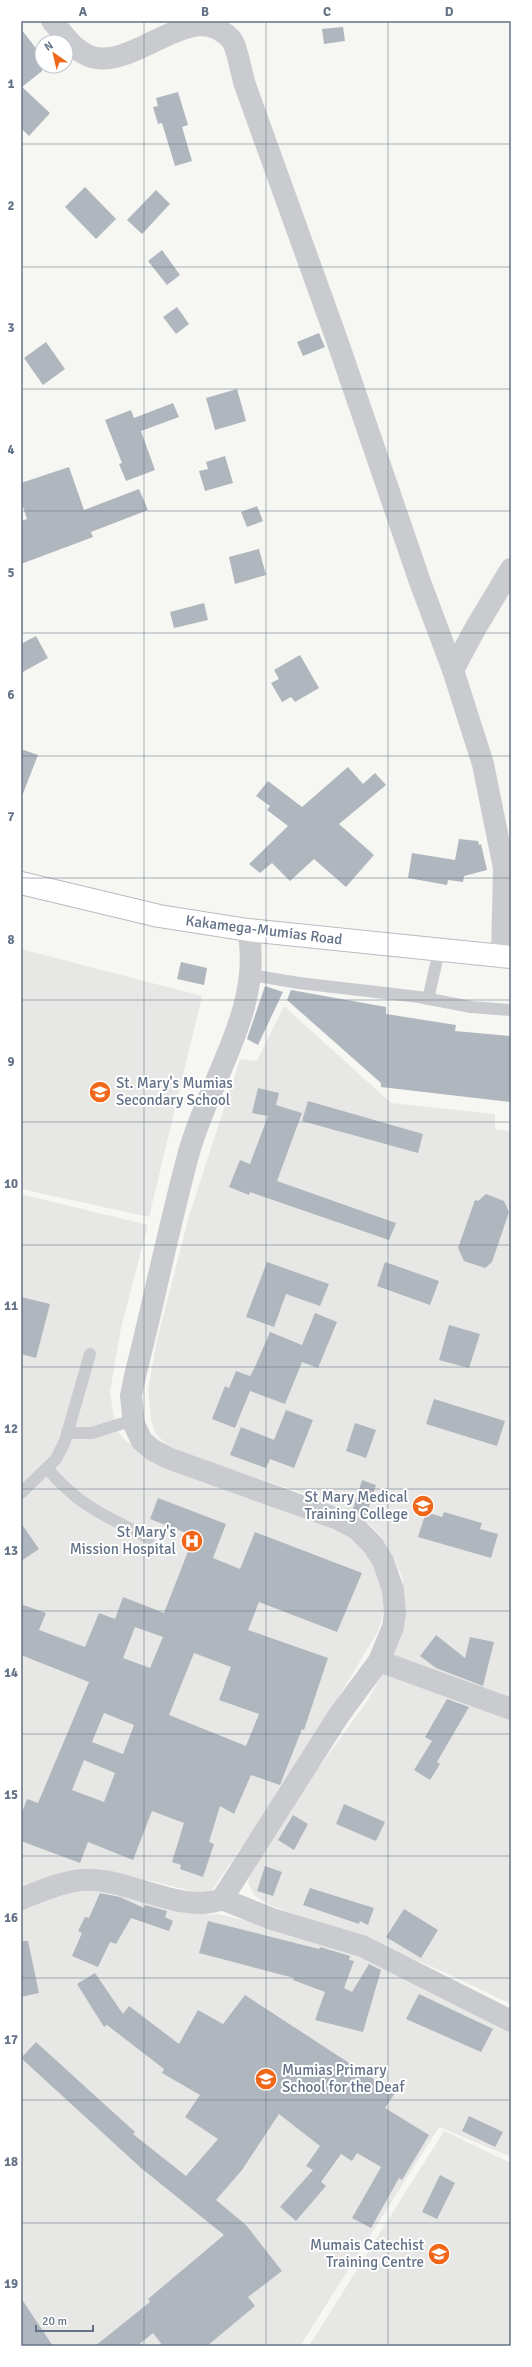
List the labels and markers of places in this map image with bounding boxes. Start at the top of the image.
place label: St. Mary's Mumias Secondary School [116,1074,233,1109]
school or university icon: St. Mary's Mumias Secondary School [87,1079,113,1105]
place label: St Mary Medical Training College [304,1488,408,1523]
school or university icon: St Mary Medical Training College [410,1493,436,1519]
place label: St Mary's Mission Hospital [70,1523,176,1558]
hospital icon: St Mary's Mission Hospital [179,1528,205,1554]
place label: Mumias Primary School for the Deaf [282,2061,405,2096]
school or university icon: Mumias Primary School for the Deaf [253,2066,279,2092]
place label: Mumais Catechist Training Centre [310,2236,424,2271]
school or university icon: Mumais Catechist Training Centre [426,2241,452,2267]

